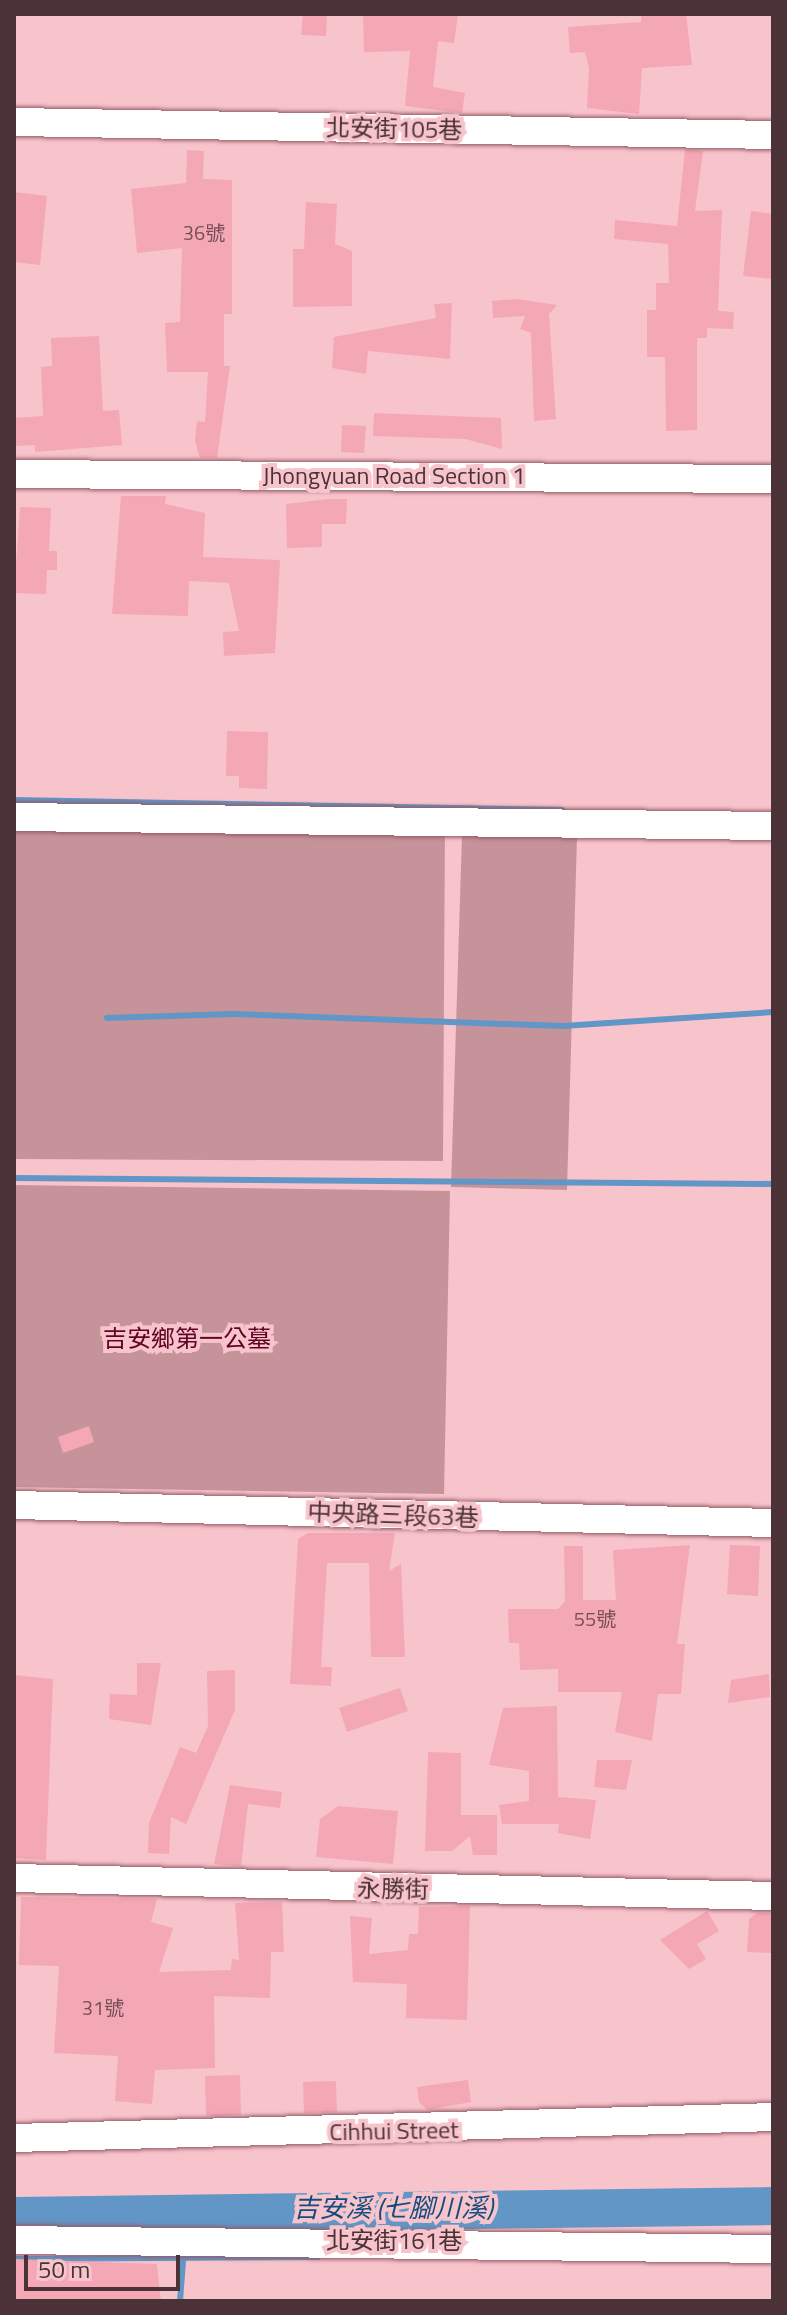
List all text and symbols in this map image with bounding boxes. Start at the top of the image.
street label: 北安街105巷 [326,113,462,145]
house number: 36號 [183,220,225,244]
street label: Jhongyuan Road Section 1 [262,462,526,490]
park label: 吉安鄉第一公墓 [103,1325,271,1353]
street label: 中央路三段63巷 [307,1498,479,1532]
house number: 55號 [574,1606,616,1630]
street label: 永勝街 [357,1874,429,1904]
house number: 31號 [82,1995,124,2019]
street label: Cihhui Street [329,2115,459,2147]
water label: 吉安溪 (七腳川溪) [293,2192,493,2224]
street label: 北安街161巷 [326,2227,462,2255]
scale bar [28,2239,184,2289]
text: 50 m [38,2251,90,2287]

